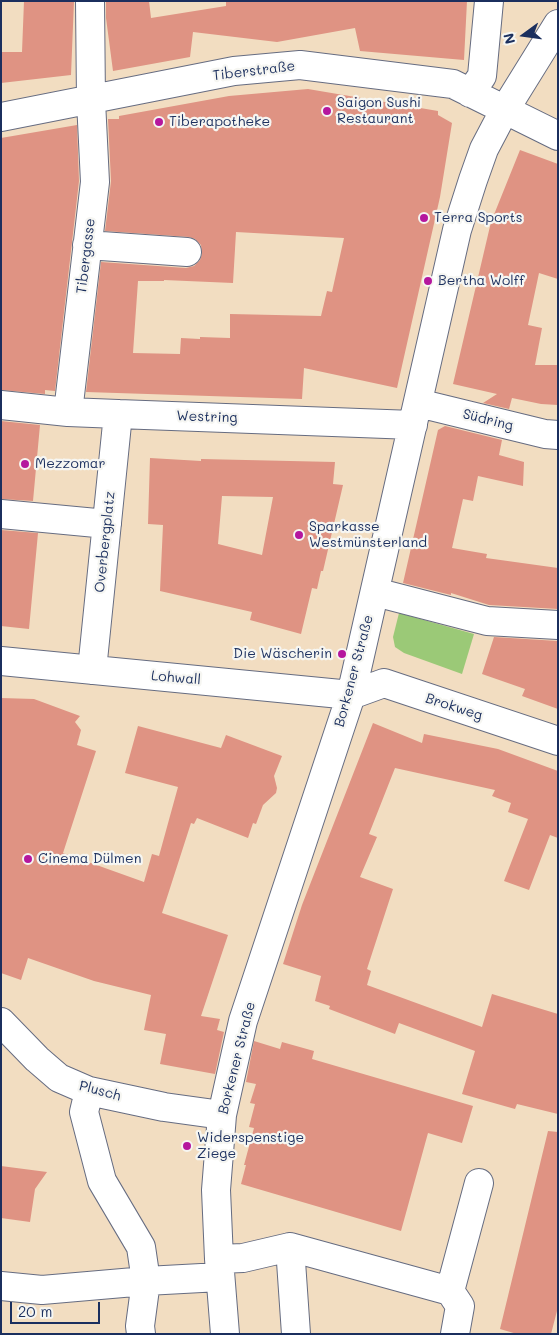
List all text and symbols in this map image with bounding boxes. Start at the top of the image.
north arrow [499,10,549,60]
text: N [498,31,519,46]
street label: Tiberstraße [212,58,296,84]
place label: Saigon Sushi Restaurant [337,95,421,128]
marker: Saigon Sushi Restaurant [321,105,333,117]
place label: Tiberapotheke [169,114,270,130]
marker: Tiberapotheke [153,116,165,128]
place label: Terra Sports [434,210,523,226]
marker: Terra Sports [418,212,430,224]
street label: Tibergasse [73,217,99,295]
place label: Bertha Wolff [438,273,525,289]
marker: Bertha Wolff [422,275,434,287]
street label: Südring [461,406,515,434]
street label: Westring [176,408,238,426]
place label: Mezzomar [35,456,106,472]
marker: Mezzomar [19,458,31,470]
street label: Overbergplatz [91,491,119,593]
place label: Sparkasse Westmünsterland [309,519,427,552]
marker: Sparkasse Westmünsterland [293,529,305,541]
street label: Borkener Straße [331,613,377,729]
place label: Die Wäscherin [233,646,332,662]
marker: Die Wäscherin [336,648,348,660]
street label: Lohwall [150,667,202,689]
street label: Brokweg [423,690,485,724]
place label: Cinema Dülmen [38,851,141,867]
marker: Cinema Dülmen [22,853,34,865]
street label: Borkener Straße [215,1000,259,1116]
street label: Plusch [77,1077,123,1105]
place label: Widerspenstige Ziege [197,1130,304,1162]
marker: Widerspenstige Ziege [181,1140,193,1152]
scale bar [12,1292,102,1324]
text: 20 m [18,1301,52,1321]

